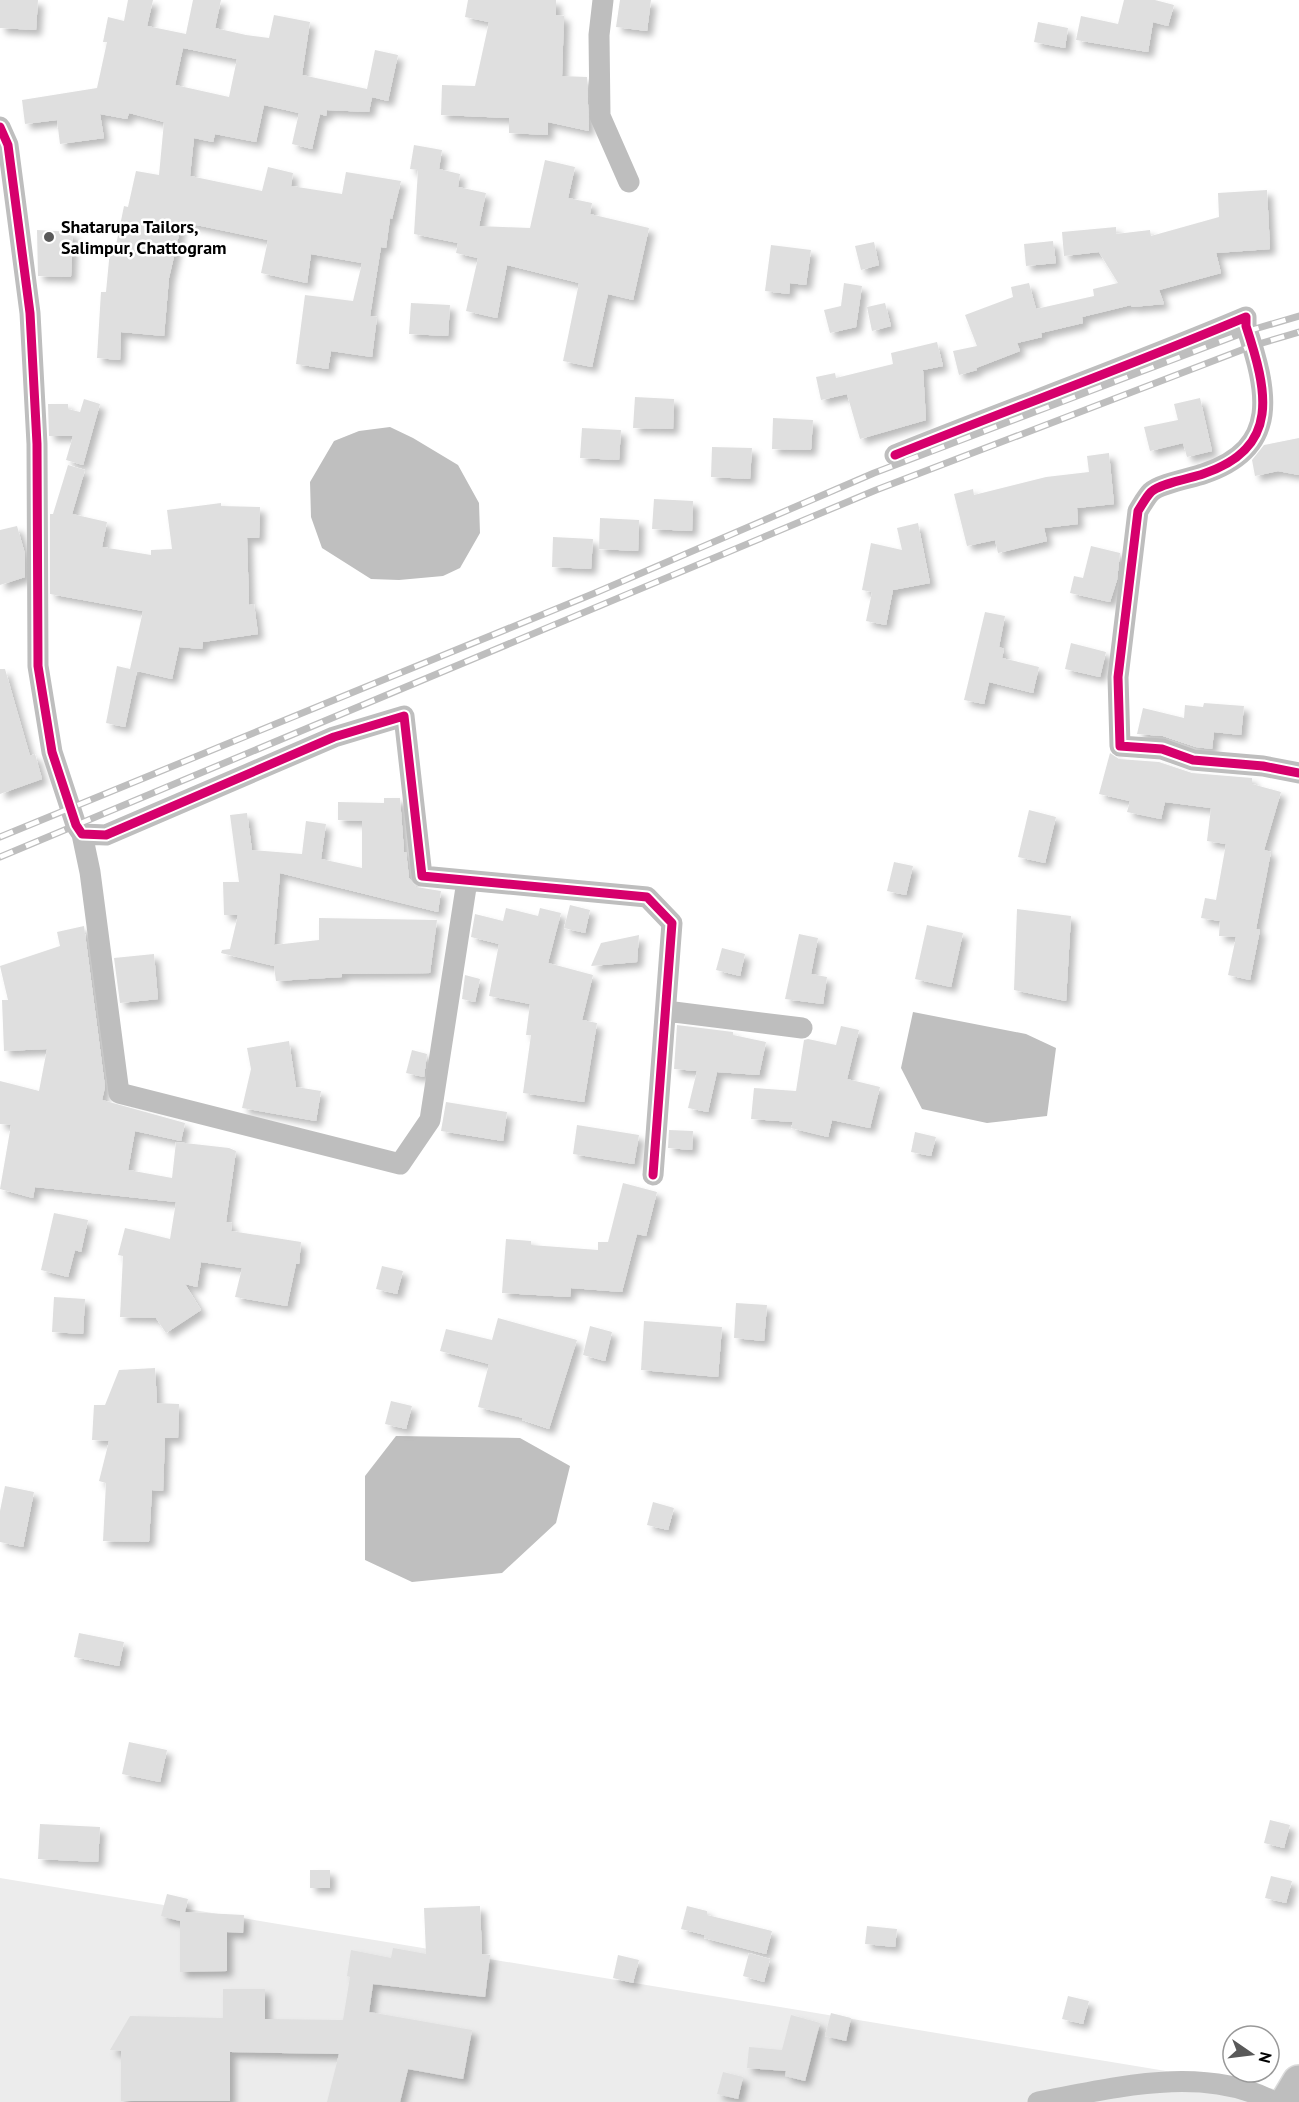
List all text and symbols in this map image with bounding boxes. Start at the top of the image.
place label: Shatarupa Tailors, Salimpur, Chattogram [61,215,227,259]
marker: Shatarupa Tailors, Salimpur, Chattogram [42,230,56,244]
north arrow [1221,2024,1281,2084]
text: N [1255,2050,1277,2065]

